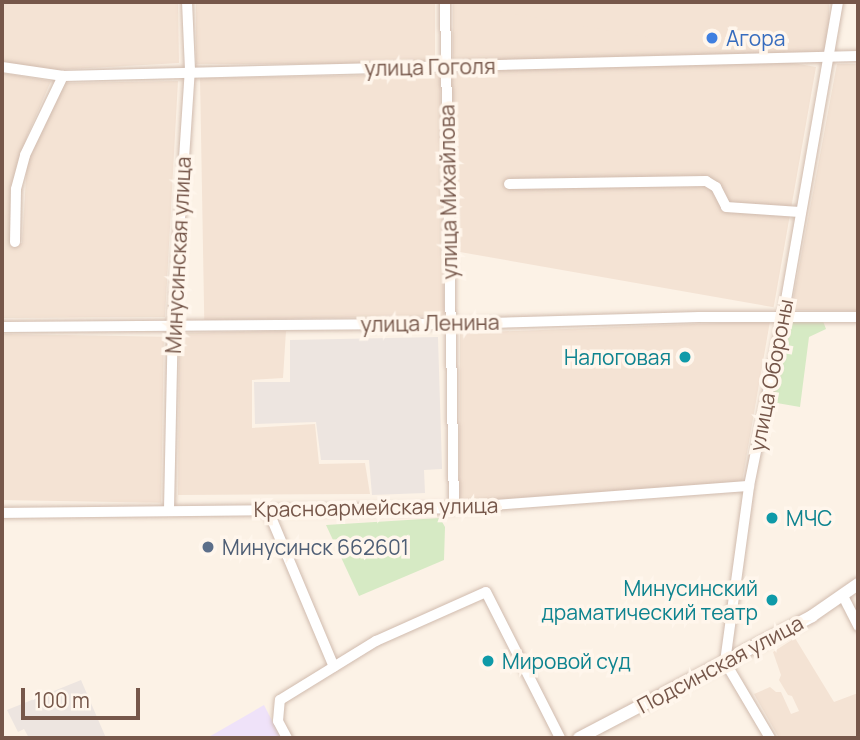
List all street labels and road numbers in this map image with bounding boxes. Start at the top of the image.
street label: улица Гоголя [364,53,496,81]
street label: улица Михайлова [434,104,462,280]
street label: Минусинская улица [160,156,196,354]
street label: улица Обороны [744,297,798,453]
street label: улица Ленина [360,309,500,337]
street label: Красноармейская улица [253,492,499,522]
street label: Подсинская улица [633,610,807,718]

